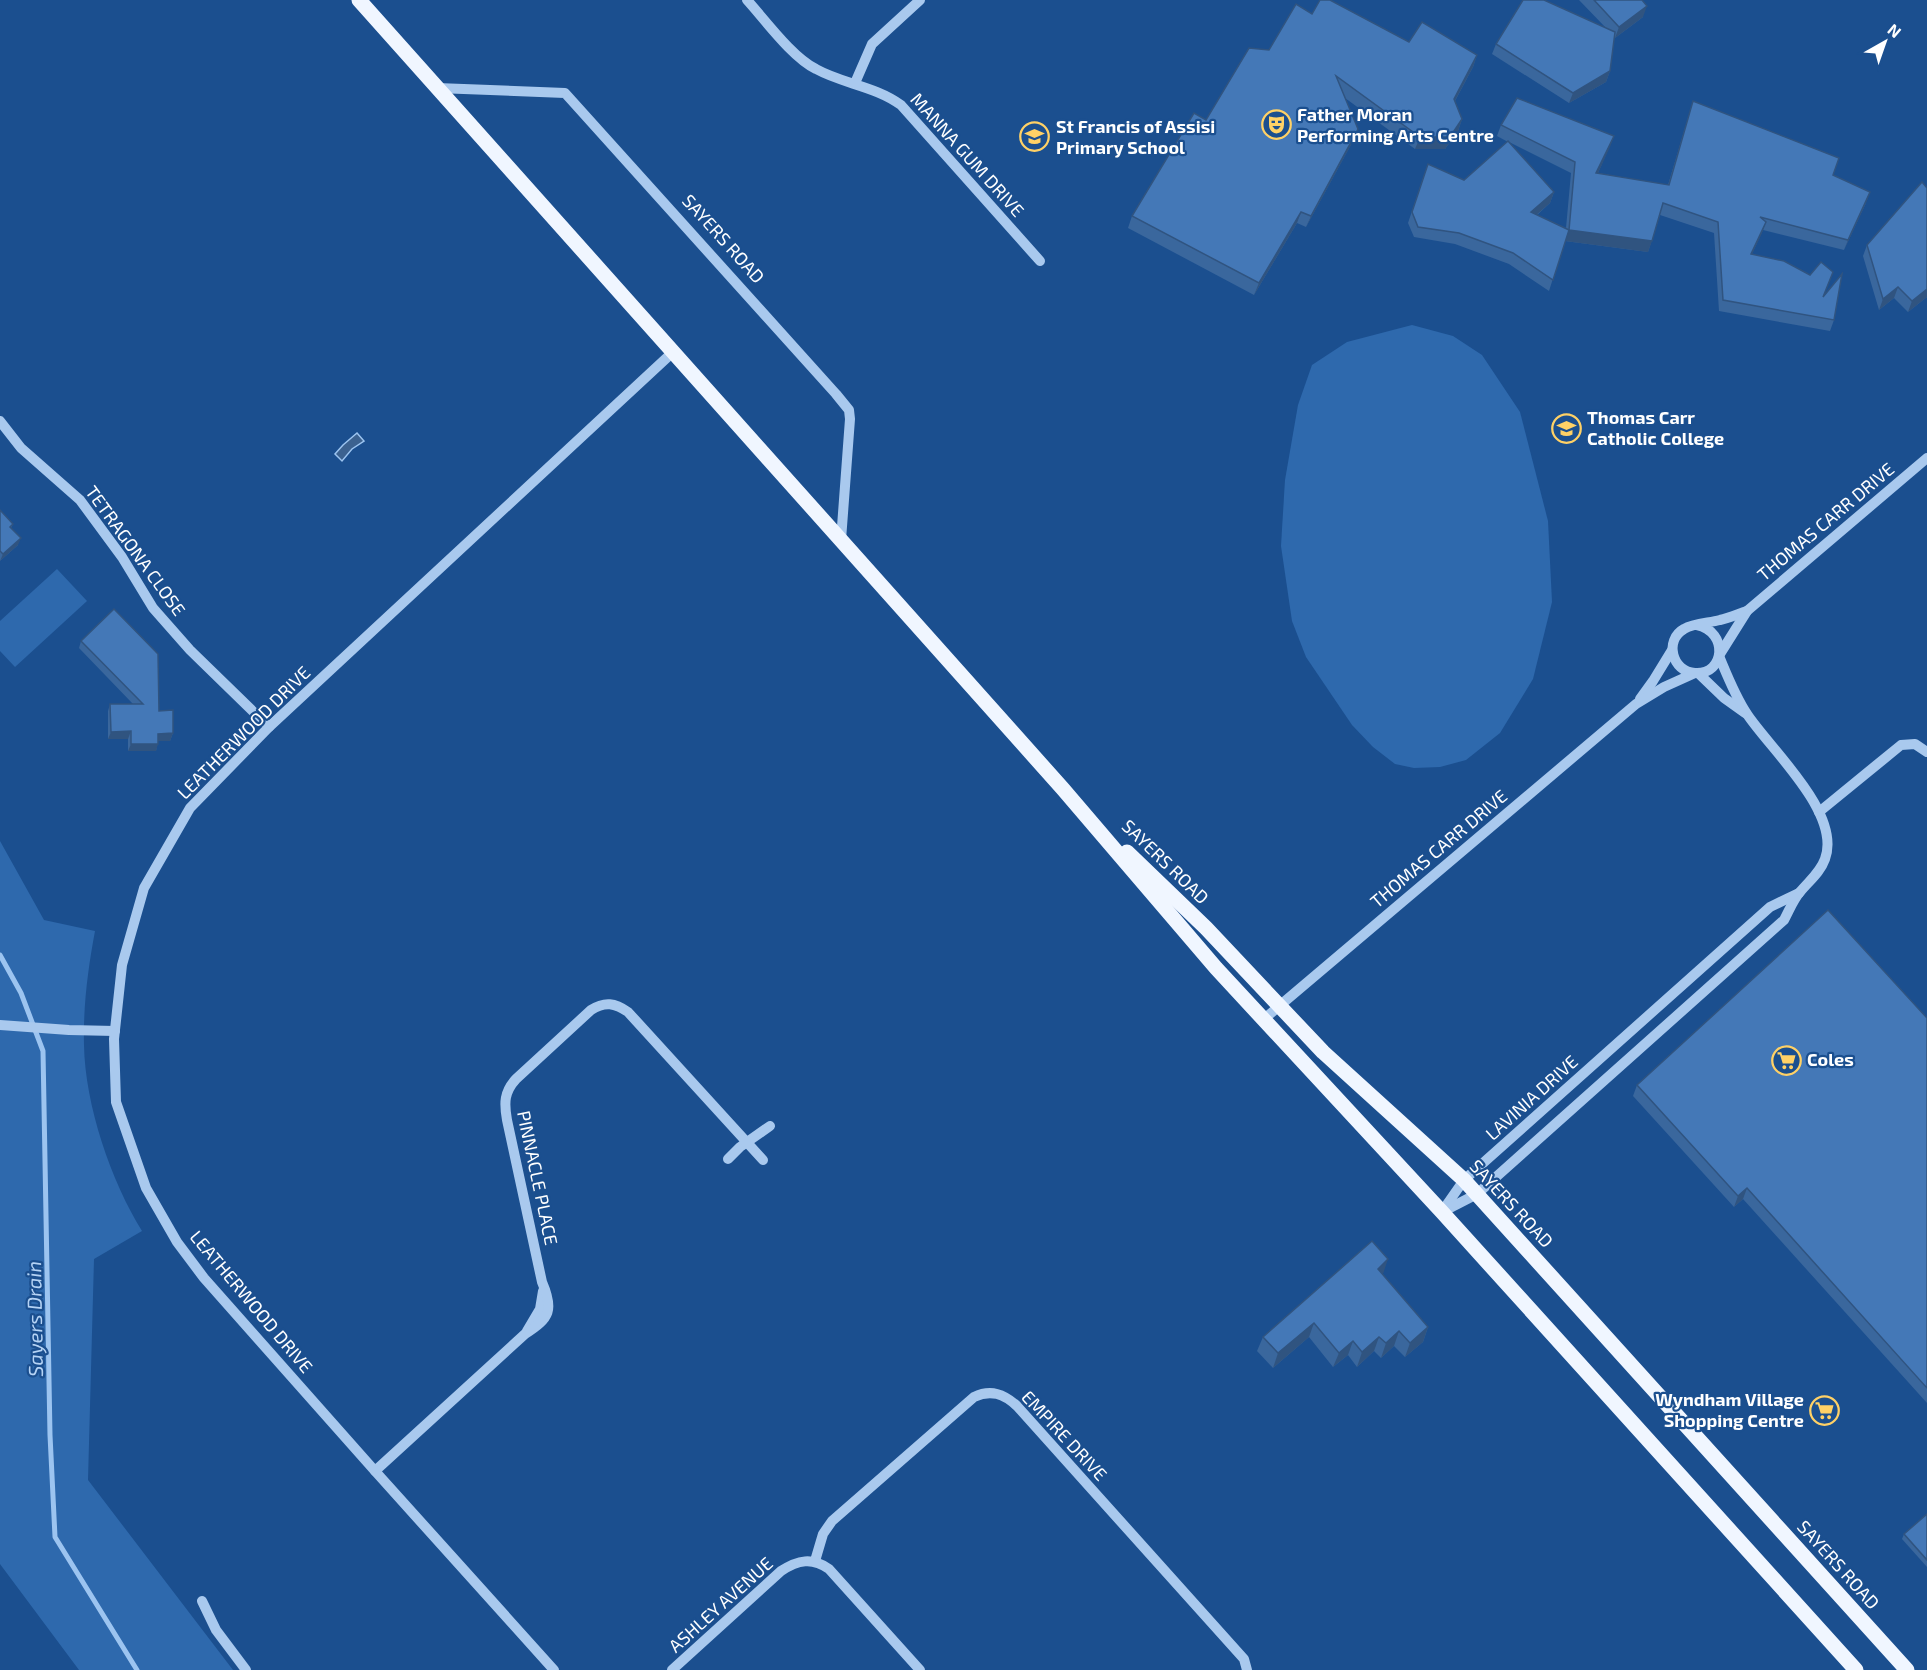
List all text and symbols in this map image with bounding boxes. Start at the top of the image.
north arrow [1855,12,1915,72]
text: N [1884,19,1905,41]
street label: MANNA GUM DRIVE [906,88,1029,221]
place label: Father Moran Performing Arts Centre [1297,103,1494,146]
theatre icon: Father Moran Performing Arts Centre [1260,109,1292,141]
place label: St Francis of Assisi Primary School [1056,115,1215,158]
school or university icon: St Francis of Assisi Primary School [1019,121,1051,153]
street label: SAYERS ROAD [678,189,769,287]
place label: Thomas Carr Catholic College [1587,406,1724,449]
school or university icon: Thomas Carr Catholic College [1550,412,1582,444]
street label: THOMAS CARR DRIVE [1752,457,1898,585]
street label: TETRAGONA CLOSE [81,481,190,620]
street label: LEATHERWOOD DRIVE [172,661,314,803]
street label: THOMAS CARR DRIVE [1365,784,1511,912]
street label: SAYERS ROAD [1118,814,1214,908]
supermarket icon: Coles [1770,1044,1802,1076]
place label: Coles [1807,1048,1854,1070]
street label: LAVINIA DRIVE [1481,1050,1582,1144]
street label: PINNACLE PLACE [513,1109,563,1247]
street label: SAYERS ROAD [1465,1155,1558,1252]
street label: LEATHERWOOD DRIVE [186,1226,318,1377]
water label: Sayers Drain [21,1261,48,1377]
street label: EMPIRE DRIVE [1017,1386,1112,1485]
place label: Wyndham Village Shopping Centre [1655,1388,1804,1431]
supermarket icon: Wyndham Village Shopping Centre [1809,1394,1841,1426]
street label: SAYERS ROAD [1793,1515,1884,1613]
street label: ASHLEY AVENUE [664,1552,777,1657]

